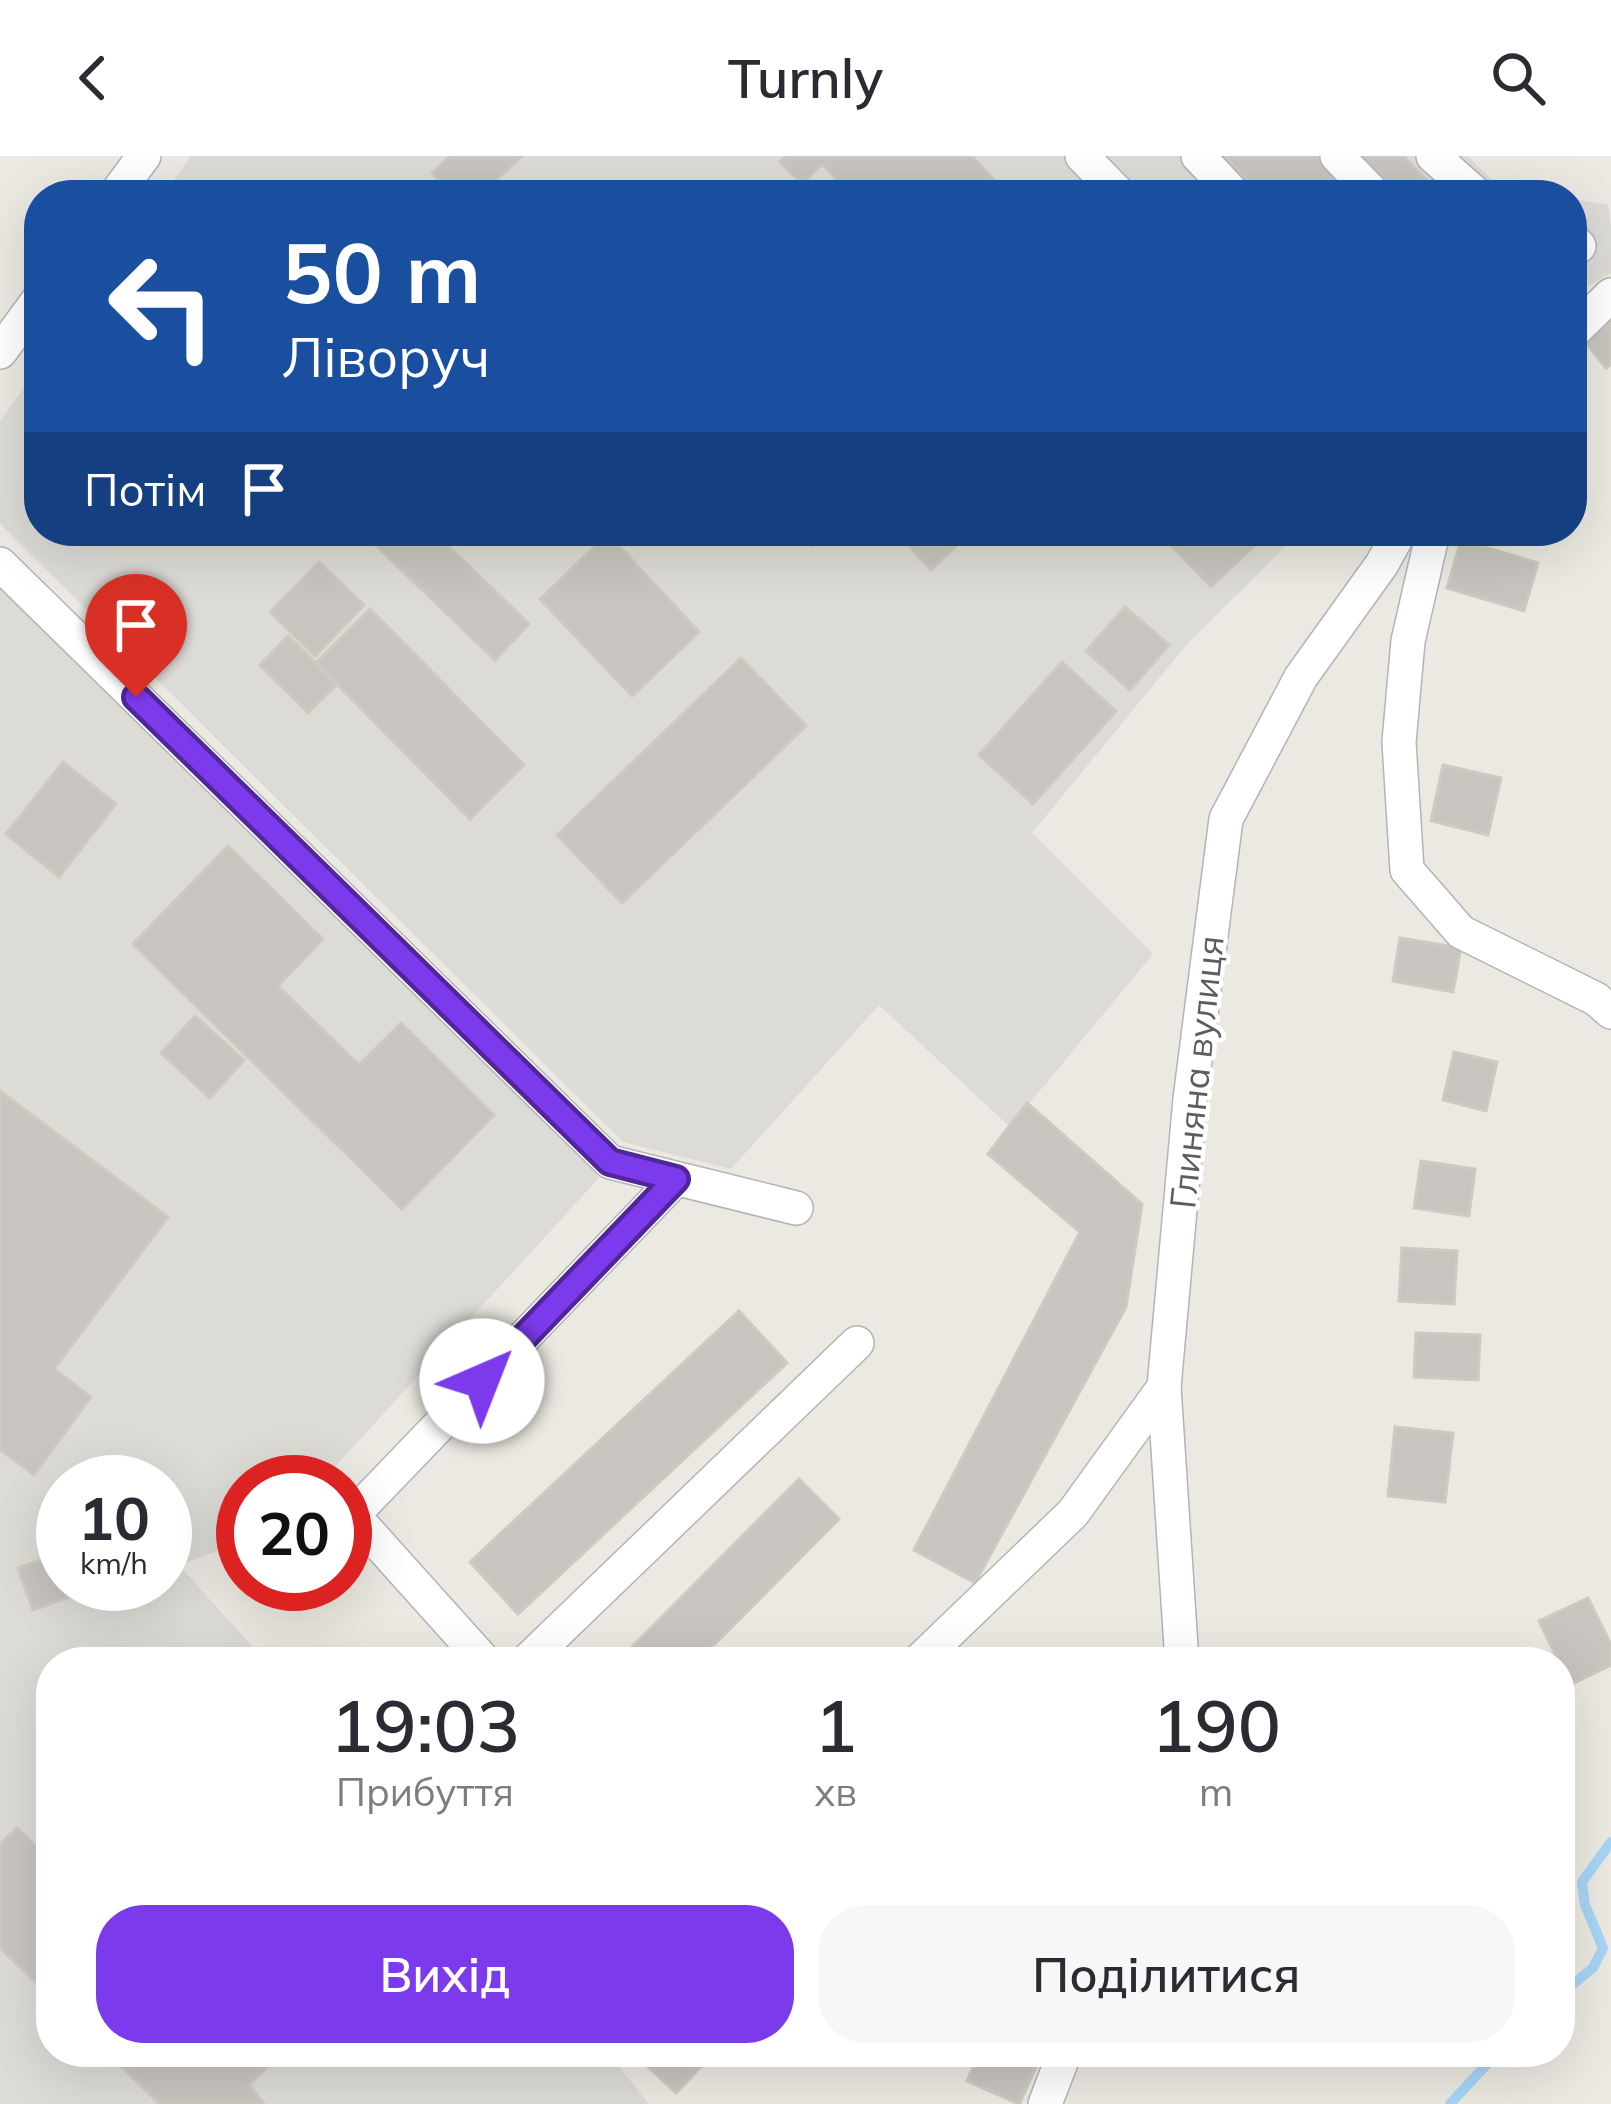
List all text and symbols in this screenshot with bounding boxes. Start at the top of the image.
text: Turnly [728,44,883,112]
icon: back [60,45,126,111]
icon: search [1485,45,1551,111]
text: 50 m [282,219,481,324]
icon: left [84,228,240,384]
text: Ліворуч [282,323,490,391]
icon: arrive [231,456,297,522]
text: Потім [84,461,207,517]
pin [85,574,187,697]
icon: arrive [103,592,169,658]
street label: Глиняна вулиця [1159,933,1233,1211]
position arrow [419,1318,545,1444]
speed limit sign: 20 [216,1455,372,1611]
text: 10 [78,1480,150,1555]
text: km/h [80,1544,148,1582]
text: 19:03 [330,1680,520,1770]
text: 1 [814,1680,857,1770]
text: 190 [1151,1680,1281,1770]
text: Прибуття [336,1767,514,1816]
text: хв [814,1767,857,1816]
text: m [1199,1767,1233,1816]
button: Вихід [96,1905,794,2043]
button: Поділитися [818,1905,1515,2043]

